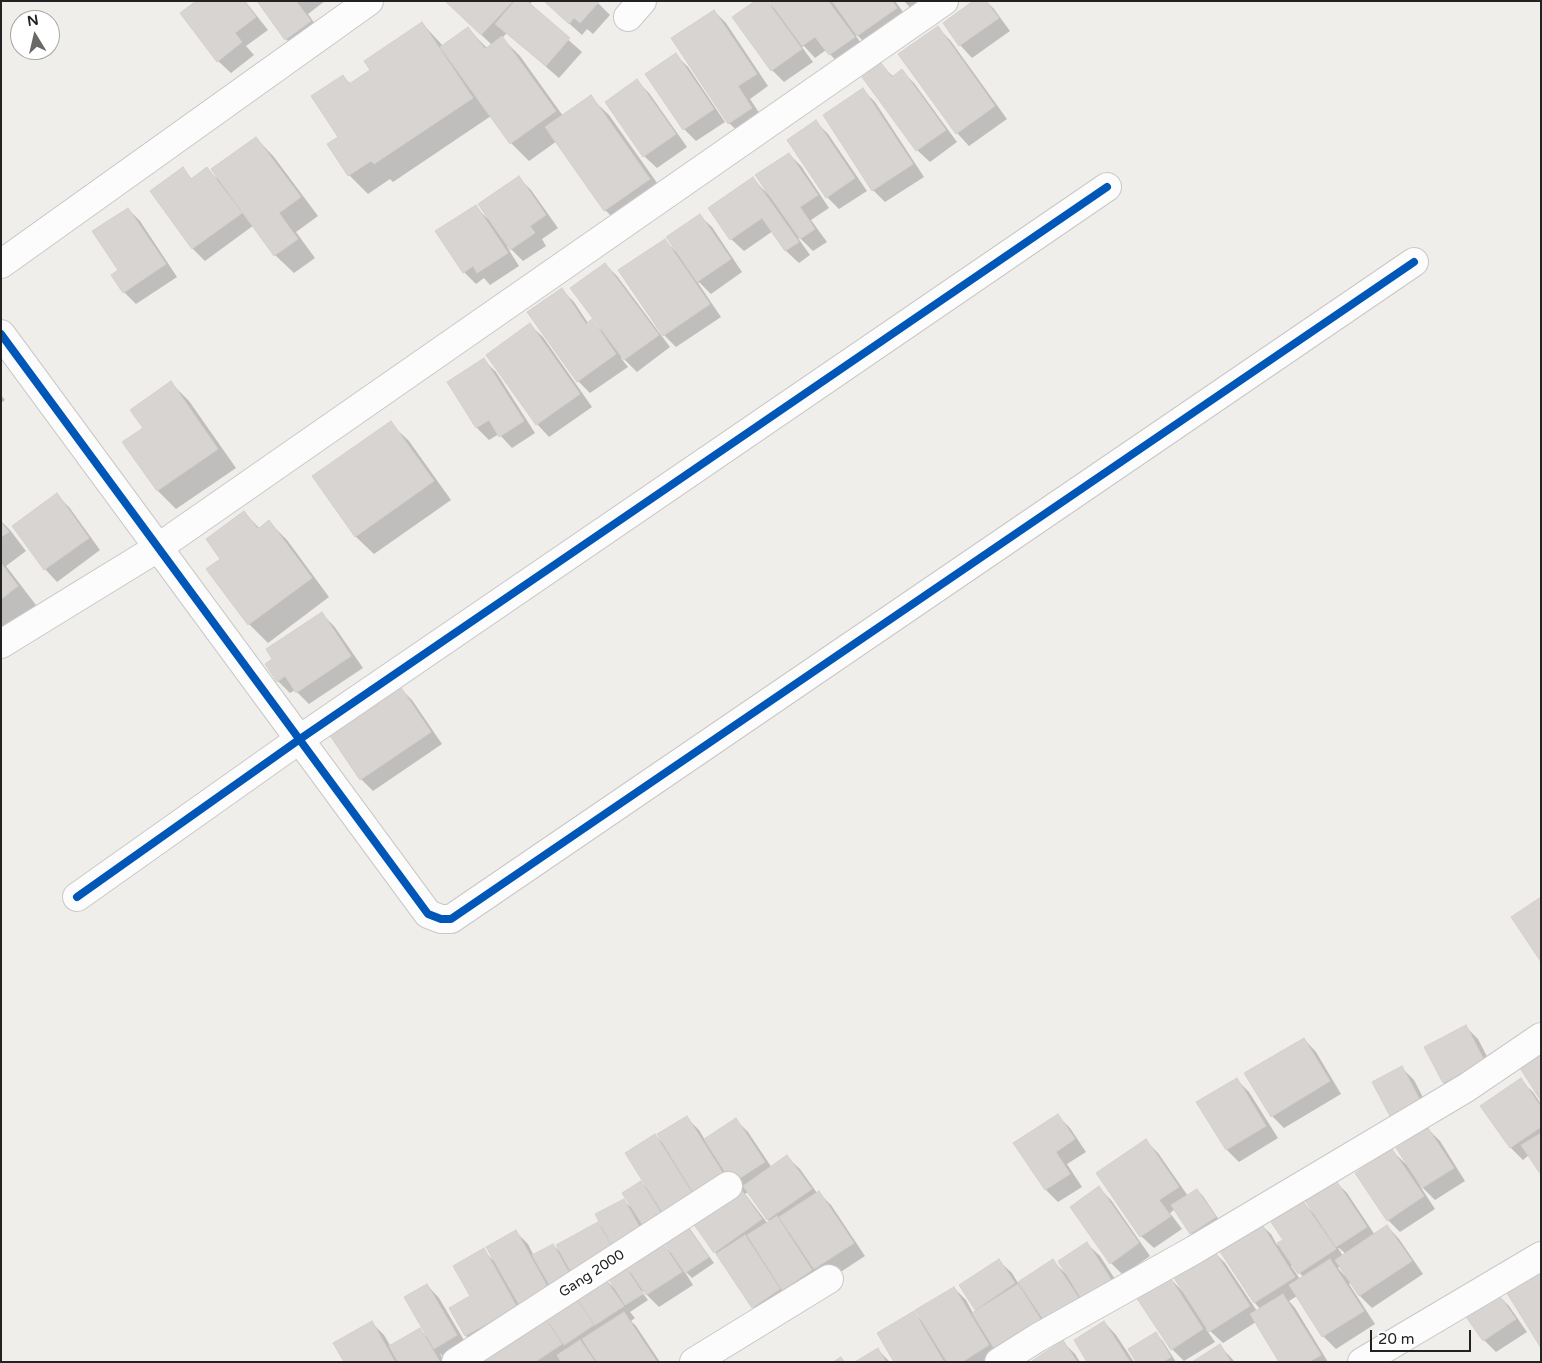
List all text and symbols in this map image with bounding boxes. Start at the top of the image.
north arrow [10,10,60,60]
text: N [26,11,40,30]
street label: Gang 2000 [556,1247,628,1301]
scale bar [1372,1320,1473,1352]
text: 20 m [1378,1330,1415,1348]

